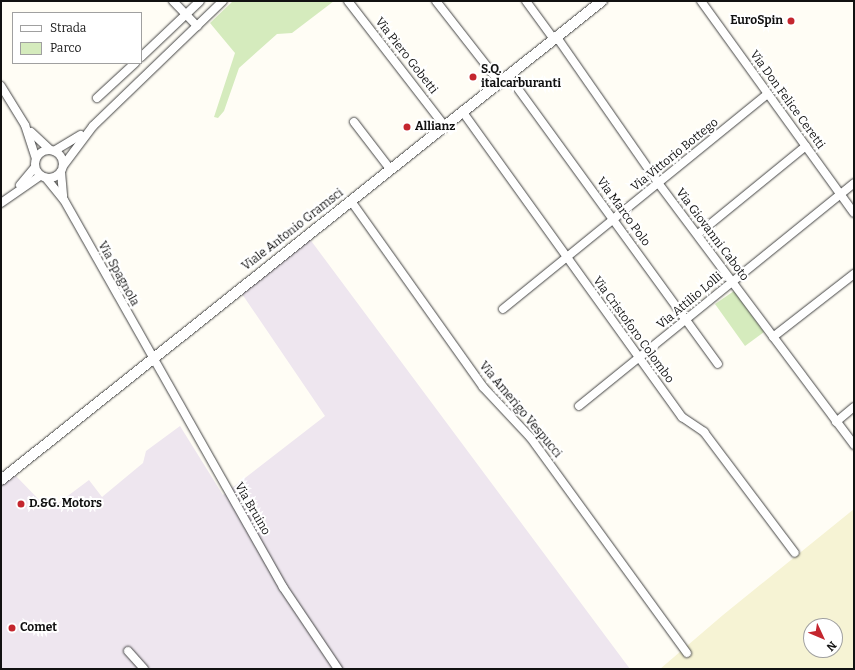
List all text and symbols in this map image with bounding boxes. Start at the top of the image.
legend [12,12,142,64]
place label: EuroSpin [730,14,783,28]
street label: Via Piero Gobetti [372,15,440,97]
marker: EuroSpin [786,16,796,26]
text: Strada [50,21,86,35]
text: Parco [50,41,81,55]
street label: Via Don Felice Ceretti [746,48,828,152]
place label: S.Q. italcarburanti [481,63,561,91]
marker: S.Q. italcarburanti [468,72,478,82]
street label: Via Vittorio Bottego [629,115,721,195]
place label: Allianz [415,120,455,134]
marker: Allianz [402,122,412,132]
street label: Via Marco Polo [593,175,653,249]
street label: Viale Antonio Gramsci [239,186,347,274]
street label: Via Giovanni Caboto [673,186,751,284]
street label: Via Spagnola [94,239,142,309]
street label: Via Attilio Lolli [654,270,726,332]
street label: Via Cristoforo Colombo [589,274,677,386]
street label: Via Amerigo Vespucci [476,359,564,461]
street label: Via Bruino [231,480,273,538]
place label: D.&G. Motors [29,497,102,511]
marker: D.&G. Motors [16,499,26,509]
north arrow [803,618,843,658]
place label: Comet [20,621,57,635]
marker: Comet [7,623,17,633]
text: N [824,638,839,654]

